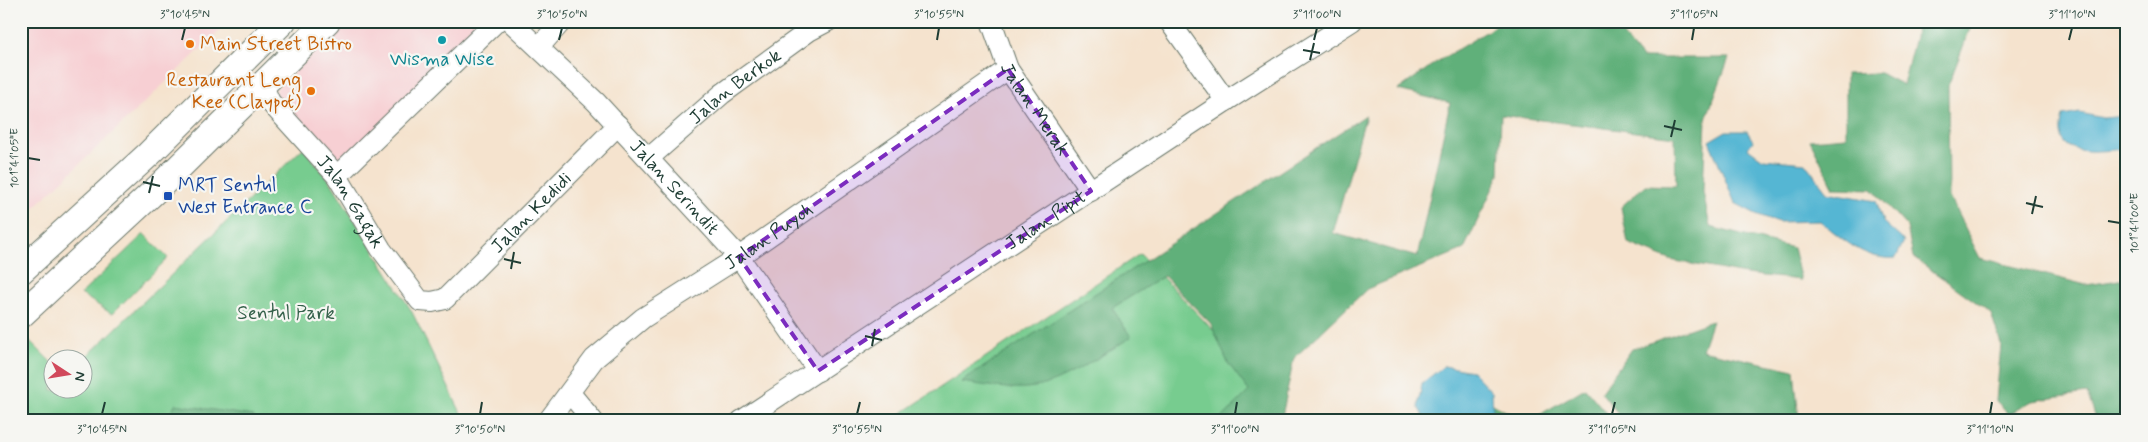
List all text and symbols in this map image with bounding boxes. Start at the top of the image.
text: 3°10'45"N [160,7,210,23]
text: 3°10'50"N [537,7,587,23]
text: 3°10'55"N [914,7,964,23]
text: 3°11'00"N [1293,7,1341,23]
text: 3°11'05"N [1670,7,1718,23]
text: 3°11'10"N [2048,7,2096,23]
place label: Main Street Bistro [200,32,352,57]
marker: Wisma Wise [436,34,448,46]
marker: Main Street Bistro [184,38,196,50]
street label: Jalan Berkok [684,43,786,130]
place label: Wisma Wise [390,47,494,72]
street label: Jalan Merak [994,60,1076,160]
place label: Restaurant Leng Kee (Claypot) [167,68,301,115]
marker: Restaurant Leng Kee (Claypot) [305,85,317,97]
text: 101°41'05"E [7,128,23,188]
street label: Jalan Serindit [624,134,725,240]
street label: Jalan Gagak [311,149,390,253]
street label: Jalan Kedidi [485,166,577,259]
place label: MRT Sentul West Entrance C [178,173,312,220]
street label: Jalan Pipit [1000,184,1091,256]
marker: MRT Sentul West Entrance C [162,190,174,202]
text: 101°41'00"E [2127,193,2143,253]
street label: Jalan Puyoh [720,197,818,276]
park label: Sentul Park [237,301,335,326]
north arrow [42,350,92,400]
text: N [70,370,90,383]
text: 3°10'45"N [77,422,127,438]
text: 3°10'50"N [455,422,505,438]
text: 3°10'55"N [832,422,882,438]
text: 3°11'00"N [1211,422,1259,438]
text: 3°11'05"N [1588,422,1636,438]
text: 3°11'10"N [1966,422,2014,438]

